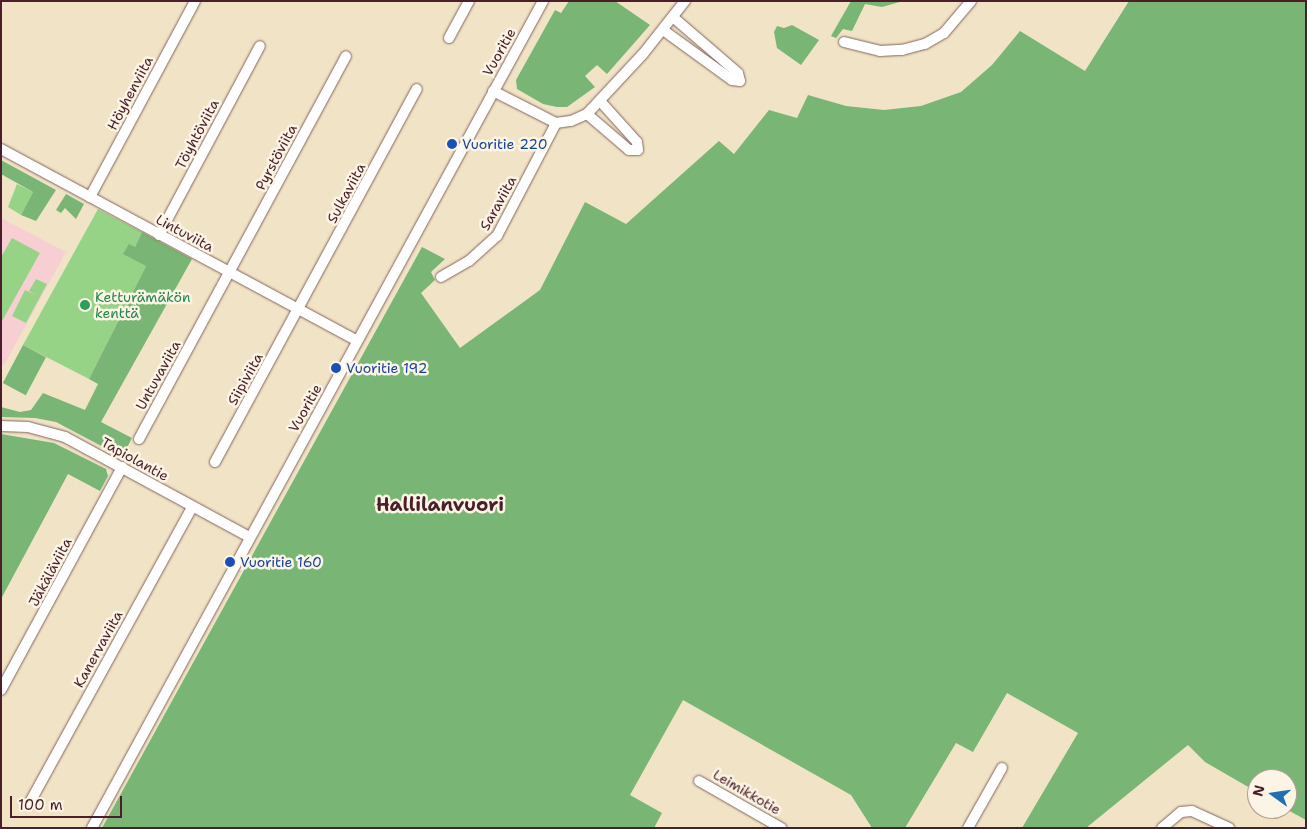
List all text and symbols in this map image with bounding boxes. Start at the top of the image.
street label: Vuoritie [479,25,519,79]
street label: Höyhenviita [104,53,156,133]
street label: Töyhtöviita [172,96,222,172]
street label: Pyrstöviita [252,121,300,193]
place label: Vuoritie 220 [462,136,548,152]
marker: Vuoritie 220 [446,138,458,150]
street label: Sulkaviita [323,160,369,226]
street label: Saraviita [476,173,520,233]
street label: Lintuviita [153,211,217,255]
place label: Ketturämäkön kenttä [95,289,191,322]
marker: Ketturämäkön kenttä [79,299,91,311]
street label: Untuvaviita [132,337,184,413]
street label: Siipiviita [224,350,266,408]
place label: Vuoritie 192 [346,360,427,376]
marker: Vuoritie 192 [330,362,342,374]
street label: Vuoritie [285,381,325,435]
street label: Tapiolantie [98,434,172,484]
district label: Hallilanvuori [376,494,504,516]
street label: Jäkäläviita [25,535,75,609]
place label: Vuoritie 160 [240,554,322,570]
marker: Vuoritie 160 [224,556,236,568]
street label: Kanervaviita [70,608,126,690]
street label: Leimikkotie [710,766,784,818]
north arrow [1247,769,1297,819]
text: N [1248,783,1268,798]
scale bar [12,786,125,818]
text: 100 m [18,795,63,815]

